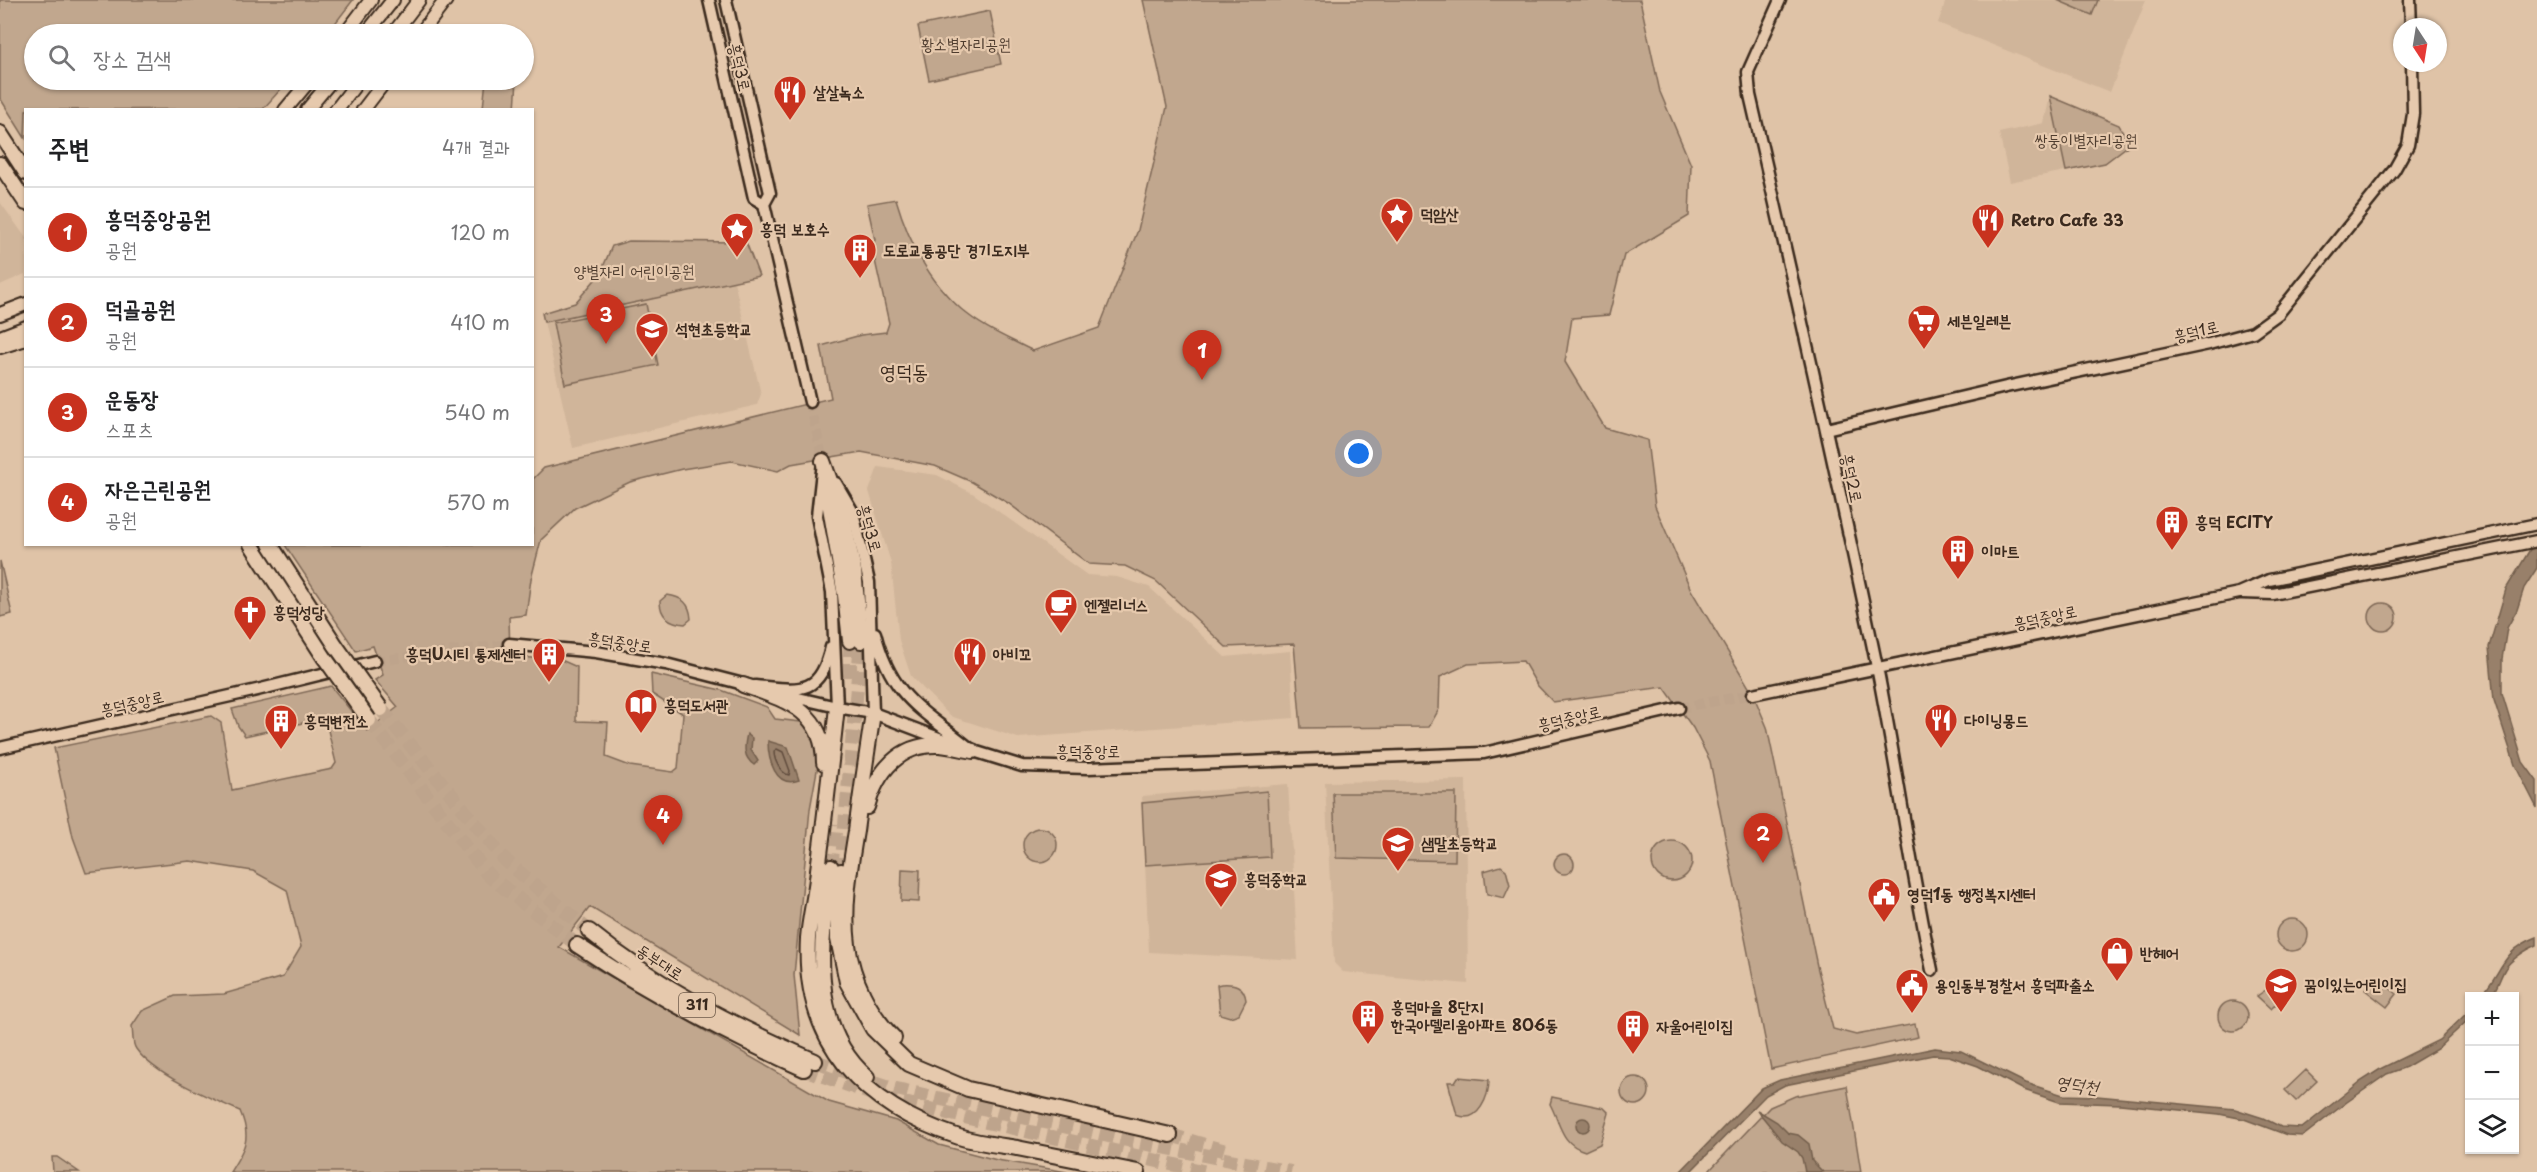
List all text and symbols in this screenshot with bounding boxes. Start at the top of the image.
north arrow [2393,18,2447,72]
search box [24,24,534,90]
park label: 황소별자리공원 [921,31,1011,55]
street label: 흥덕3로 [724,40,758,93]
icon: search [45,41,78,74]
text: 장소 검색 [93,41,171,74]
restaurant icon: 살살녹소 [772,74,808,121]
place label: 살살녹소 [813,79,865,103]
park label: 쌍둥이별자리공원 [2035,127,2138,151]
text: 주변 [48,128,90,167]
text: 4개 결과 [442,132,510,162]
place icon: 덕암산 [1379,196,1415,243]
text: 흥덕중앙공원 [105,201,211,234]
place label: 덕암산 [1420,201,1459,225]
restaurant icon: Retro Cafe 33 [1970,202,2006,249]
place label: Retro Cafe 33 [2011,207,2124,231]
place icon: 흥덕 보호수 [719,211,755,258]
place label: 흥덕 보호수 [760,216,830,240]
text: 1 [63,217,72,247]
text: 120 m [451,217,510,247]
building icon: 도로교통공단 경기도지부 [842,232,878,279]
text: 공원 [105,234,137,264]
place label: 도로교통공단 경기도지부 [883,237,1030,261]
park label: 양별자리 어린이공원 [573,258,695,282]
text: 덕골공원 [105,291,176,324]
pin: 3 [586,294,626,344]
supermarket icon: 세븐일레븐 [1906,303,1942,350]
text: 2 [60,307,75,337]
text: 410 m [450,307,510,337]
place label: 세븐일레븐 [1947,308,2012,332]
school or university icon: 석현초등학교 [634,311,670,358]
street label: 흥덕1로 [2171,313,2221,347]
place label: 석현초등학교 [675,316,752,340]
text: 공원 [105,324,137,354]
pin: 1 [1182,330,1222,380]
district label: 영덕동 [880,356,928,386]
text: 운동장 [105,381,158,414]
text: 3 [61,397,74,427]
text: 540 m [444,397,510,427]
text: 스포츠 [105,414,153,444]
your location [1344,439,1373,468]
street label: 흥덕2로 [1836,451,1870,505]
text: 자은근린공원 [105,471,211,504]
text: 4 [61,487,74,517]
text: 570 m [446,487,510,517]
street label: 흥덕3로 [853,501,889,555]
text: 공원 [105,504,137,534]
building icon: 흥덕 ECITY [2154,504,2190,551]
place label: 흥덕 ECITY [2195,509,2273,533]
building icon: 이마트 [1940,533,1976,580]
place label: 이마트 [1981,538,2020,562]
cafe icon: 엔젤리너스 [1043,587,1079,634]
place label: 엔젤리너스 [1084,592,1148,616]
church icon: 흥덕성당 [232,594,268,641]
street label: 흥덕중앙로 [2011,598,2079,634]
place label: 흥덕성당 [273,599,325,623]
street label: 흥덕중앙로 [587,625,654,657]
building icon: 흥덕U시티 통제센터 [531,636,567,683]
restaurant icon: 아비꼬 [952,636,988,683]
place label: 흥덕U시티 통제센터 [406,641,526,665]
place label: 아비꼬 [992,641,1032,665]
street label: 흥덕중앙로 [98,683,166,721]
library icon: 흥덕도서관 [623,687,659,734]
place label: 흥덕도서관 [664,692,729,716]
street label: 흥덕중앙로 [1535,698,1603,736]
restaurant icon: 다이닝몽드 [1923,702,1959,749]
building icon: 흥덕변전소 [263,703,299,750]
place label: 다이닝몽드 [1964,707,2029,731]
place label: 흥덕변전소 [304,708,369,732]
street label: 흥덕중앙로 [1056,738,1120,762]
pin: 4 [644,796,682,845]
pin: 2 [1744,814,1782,863]
school or university icon: 샘말초등학교 [1380,825,1416,872]
place label: 샘말초등학교 [1421,830,1498,854]
school or university icon: 흥덕중학교 [1203,861,1239,908]
place label: 흥덕중학교 [1244,866,1308,890]
public building icon: 영덕1동 행정복지센터 [1866,876,1902,923]
place label: 영덕1동 행정복지센터 [1907,881,2036,905]
shop icon: 반헤어 [2099,935,2135,982]
street label: 동부대로 [632,937,689,985]
place label: 반헤어 [2140,940,2179,964]
school or university icon: 꿈이있는어린이집 [2263,966,2299,1013]
public building icon: 용인동부경찰서 흥덕파출소 [1894,967,1930,1014]
place label: 꿈이있는어린이집 [2304,971,2407,995]
place label: 용인동부경찰서 흥덕파출소 [1935,972,2095,996]
map controls [2465,992,2519,1154]
button: + [2465,992,2519,1046]
road number: 311 [679,993,715,1017]
place label: 흥덕마을 8단지 한국아델리움아파트 806동 [1390,994,1558,1036]
building icon: 흥덕마을 8단지 한국아델리움아파트 806동 [1350,998,1386,1045]
building icon: 자울어린이집 [1615,1008,1651,1055]
place label: 자울어린이집 [1656,1013,1733,1037]
button: − [2465,1046,2519,1100]
water label: 영덕천 [2054,1067,2102,1100]
button: layers [2465,1100,2519,1154]

